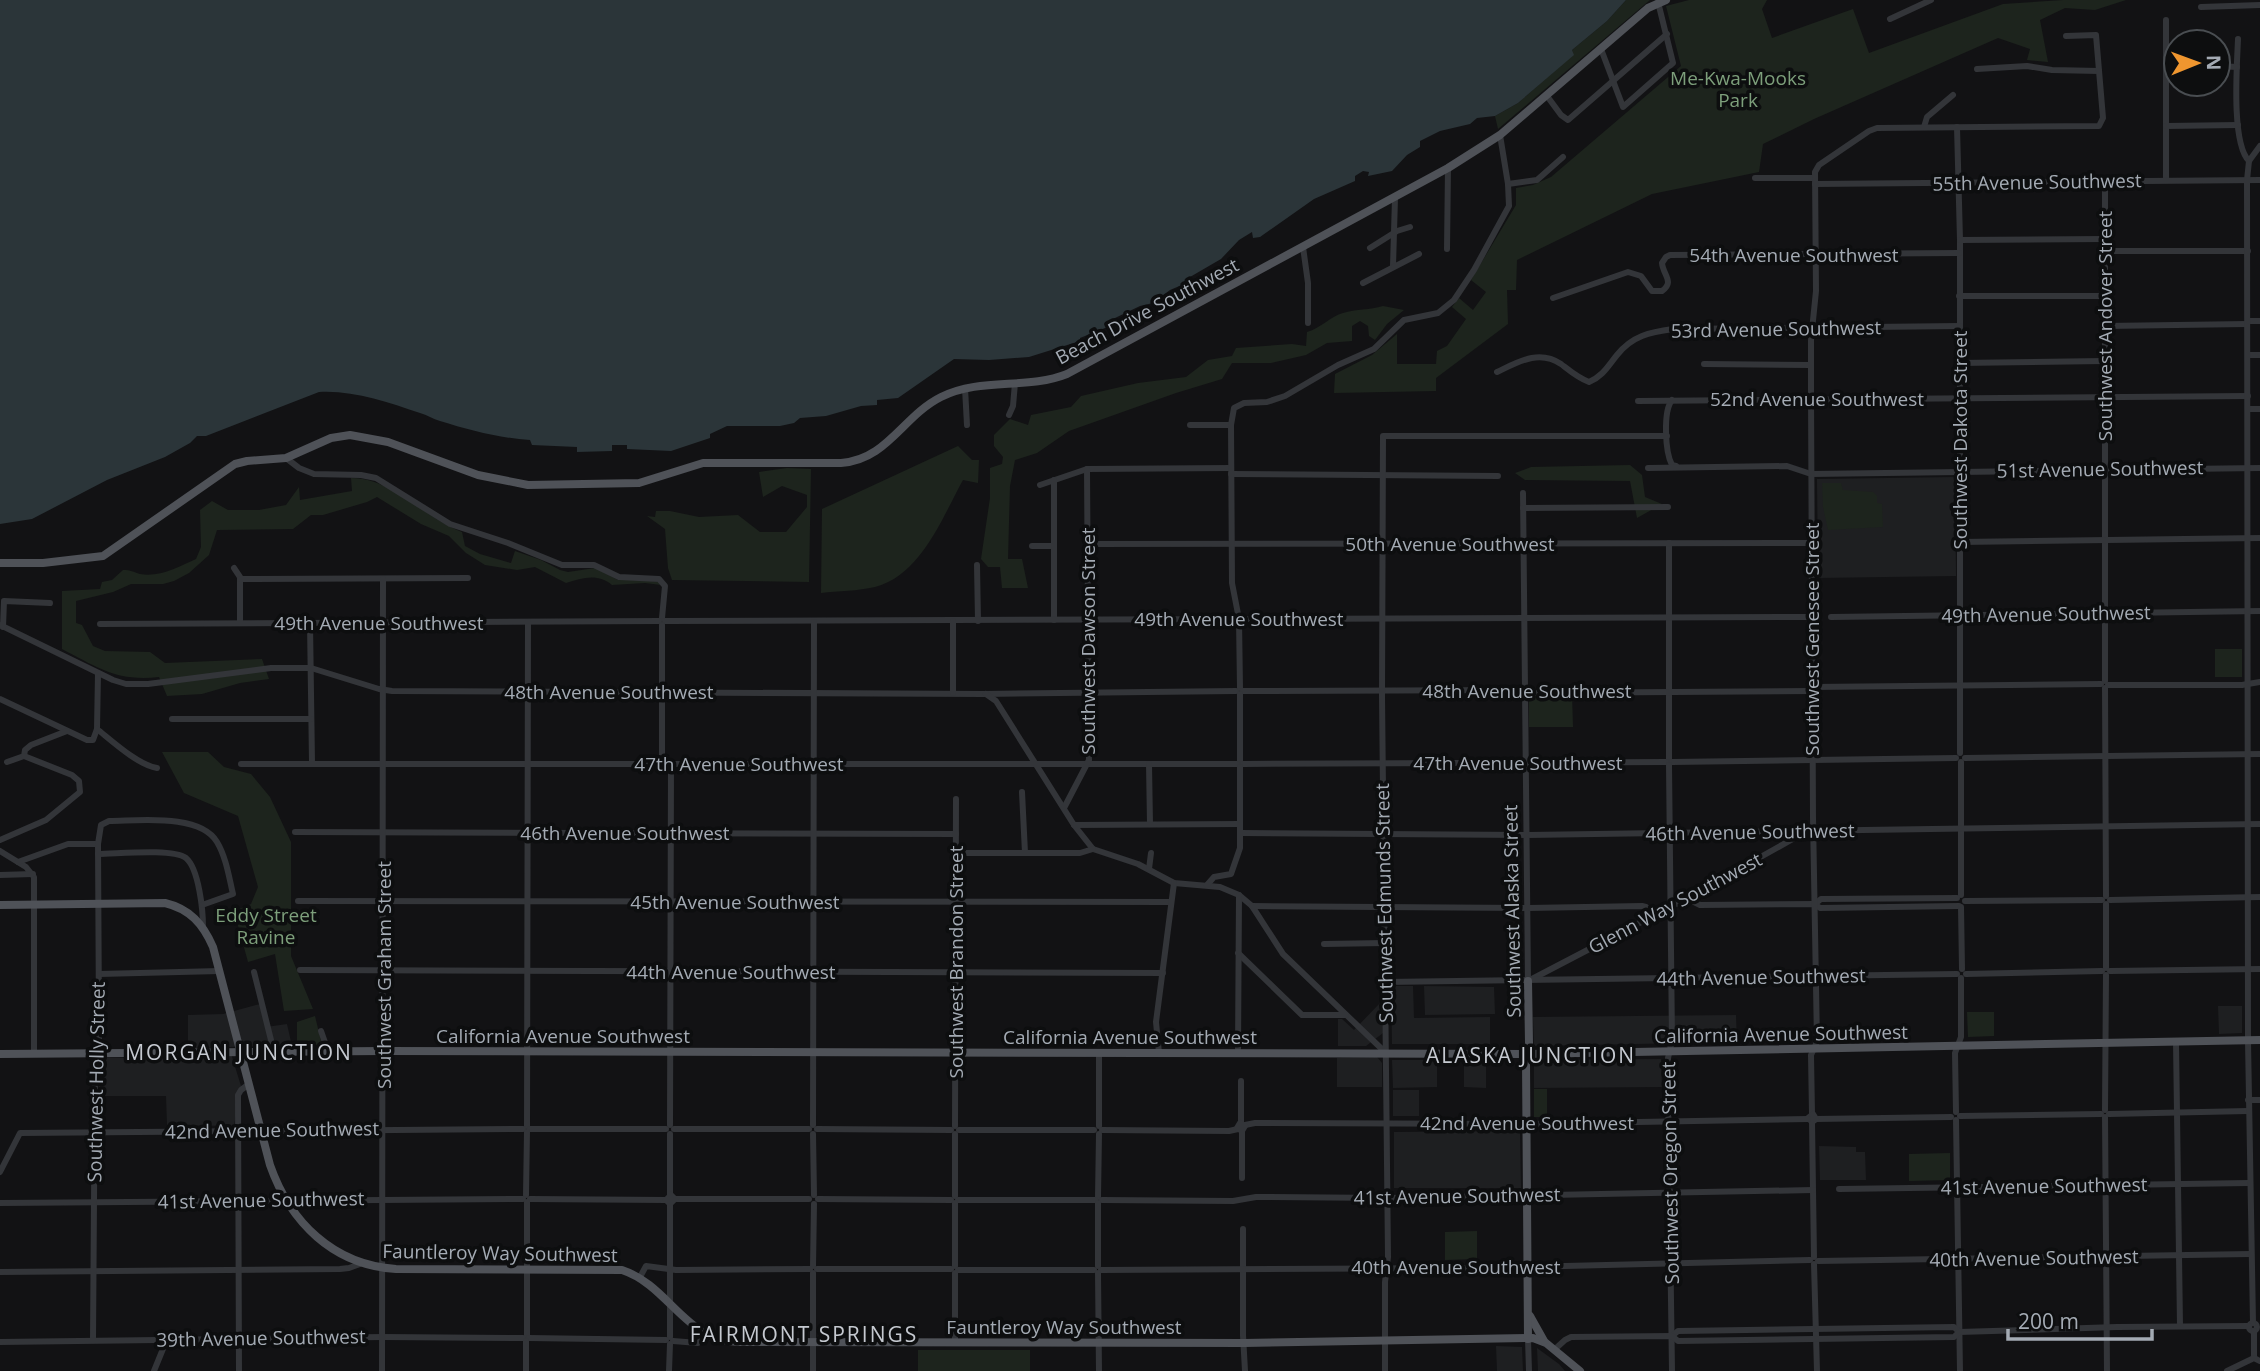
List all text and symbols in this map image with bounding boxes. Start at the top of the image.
north arrow [2162,28,2232,98]
text: N [2201,55,2227,71]
park label: Me-Kwa-Mooks Park [1670,65,1806,113]
street label: 55th Avenue Southwest [1932,167,2142,197]
street label: Southwest Andover Street [2092,210,2118,441]
street label: 54th Avenue Southwest [1689,242,1899,268]
street label: Beach Drive Southwest [1051,252,1243,370]
street label: 53rd Avenue Southwest [1671,314,1882,344]
street label: Southwest Dakota Street [1947,330,1973,550]
street label: 52nd Avenue Southwest [1710,386,1924,412]
street label: 51st Avenue Southwest [1996,454,2204,484]
street label: Southwest Genesee Street [1799,522,1825,756]
street label: Southwest Dawson Street [1075,527,1101,755]
street label: 50th Avenue Southwest [1345,531,1555,557]
street label: 49th Avenue Southwest [1941,599,2151,629]
street label: 49th Avenue Southwest [1134,606,1344,632]
street label: 49th Avenue Southwest [274,610,484,636]
street label: 48th Avenue Southwest [1422,678,1632,704]
street label: 48th Avenue Southwest [504,679,714,705]
street label: 47th Avenue Southwest [1413,750,1623,776]
street label: 47th Avenue Southwest [634,751,844,777]
street label: Southwest Edmunds Street [1369,783,1399,1023]
street label: Southwest Alaska Street [1497,804,1527,1018]
street label: 46th Avenue Southwest [1645,817,1855,847]
street label: 46th Avenue Southwest [520,820,730,846]
street label: Southwest Brandon Street [943,845,969,1079]
street label: Glenn Way Southwest [1584,846,1767,960]
street label: Southwest Graham Street [371,861,397,1089]
street label: 45th Avenue Southwest [630,889,840,915]
park label: Eddy Street Ravine [215,902,317,950]
street label: 44th Avenue Southwest [626,959,836,985]
street label: 44th Avenue Southwest [1656,962,1866,992]
street label: Southwest Holly Street [81,981,111,1183]
street label: California Avenue Southwest [1654,1019,1908,1049]
street label: California Avenue Southwest [436,1023,690,1049]
street label: California Avenue Southwest [1003,1024,1257,1050]
district label: MORGAN JUNCTION [125,1038,353,1066]
district label: ALASKA JUNCTION [1426,1041,1636,1069]
street label: Southwest Oregon Street [1655,1061,1685,1285]
street label: 42nd Avenue Southwest [1420,1110,1634,1136]
street label: 42nd Avenue Southwest [165,1115,380,1145]
street label: 41st Avenue Southwest [1940,1171,2148,1201]
street label: 41st Avenue Southwest [1353,1181,1561,1211]
street label: 41st Avenue Southwest [157,1185,365,1215]
street label: Fauntleroy Way Southwest [382,1238,618,1268]
street label: 40th Avenue Southwest [1929,1243,2139,1273]
street label: 40th Avenue Southwest [1351,1254,1561,1280]
scale bar [2008,1298,2152,1342]
text: 200 m [2018,1307,2079,1335]
street label: Fauntleroy Way Southwest [946,1314,1182,1340]
district label: FAIRMONT SPRINGS [690,1320,918,1348]
street label: 39th Avenue Southwest [156,1323,366,1353]

